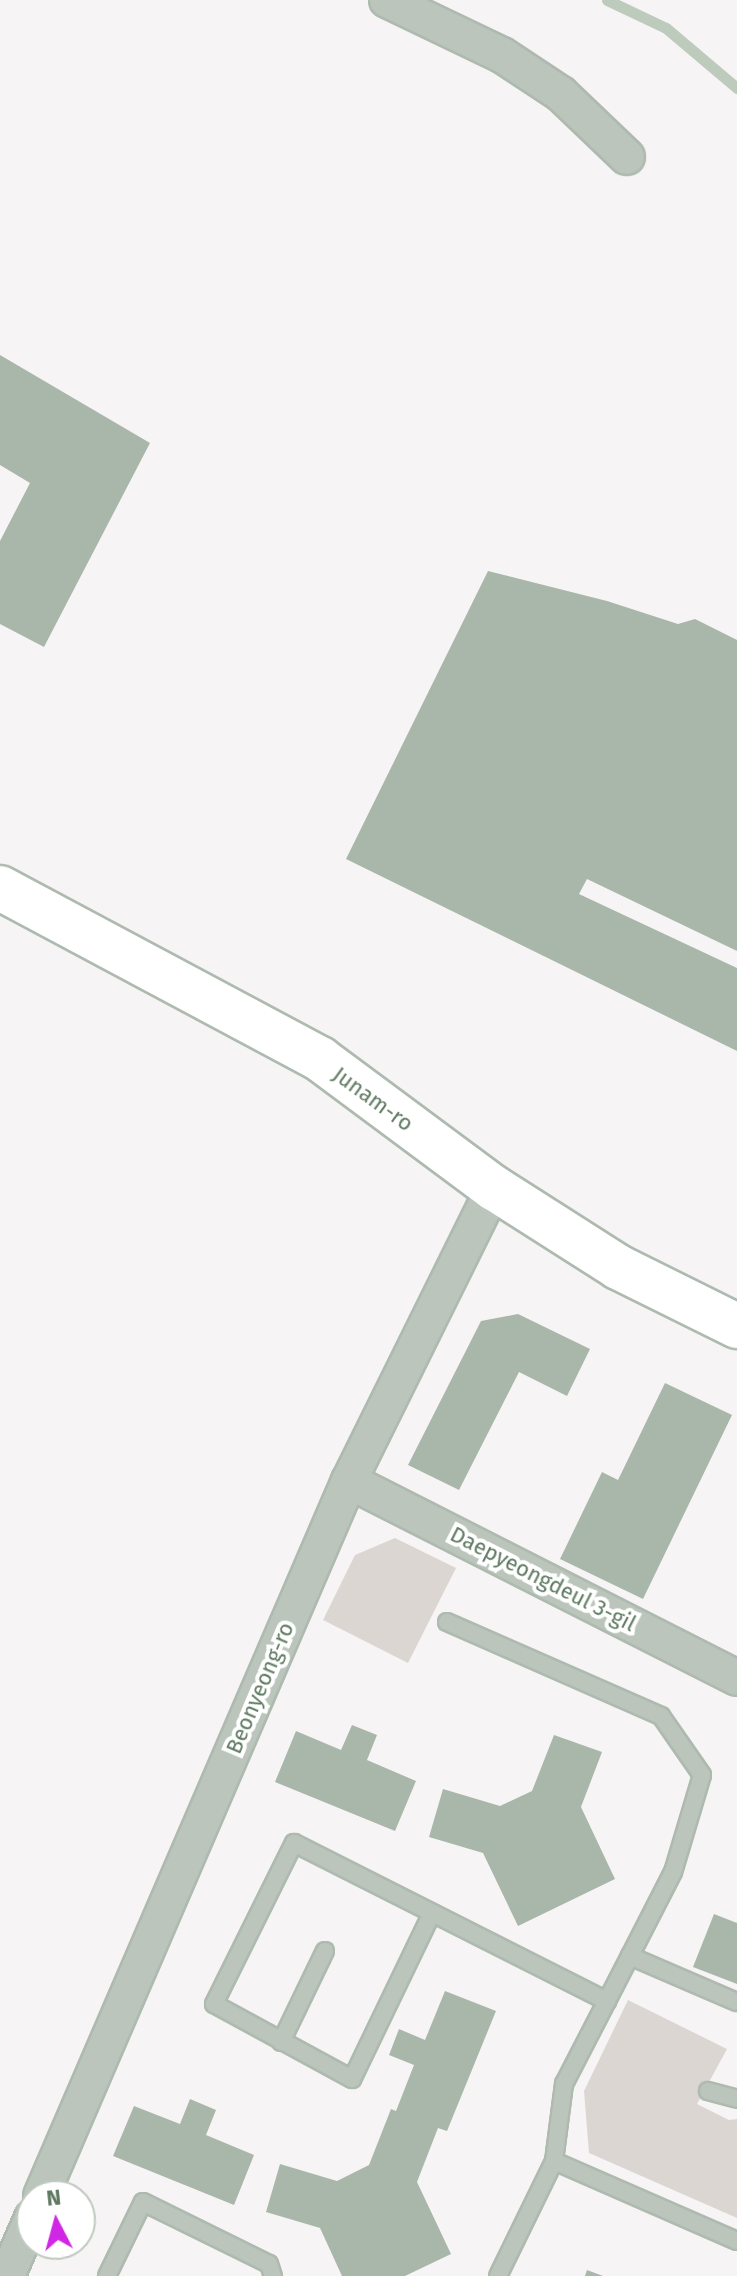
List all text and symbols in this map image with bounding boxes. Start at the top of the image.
street label: Junam-ro [328,1061,418,1137]
street label: Daepyeongdeul 3-gil [446,1521,640,1637]
street label: Beonyeong-ro [220,1618,300,1758]
north arrow [16,2180,96,2260]
text: N [45,2183,62,2212]

